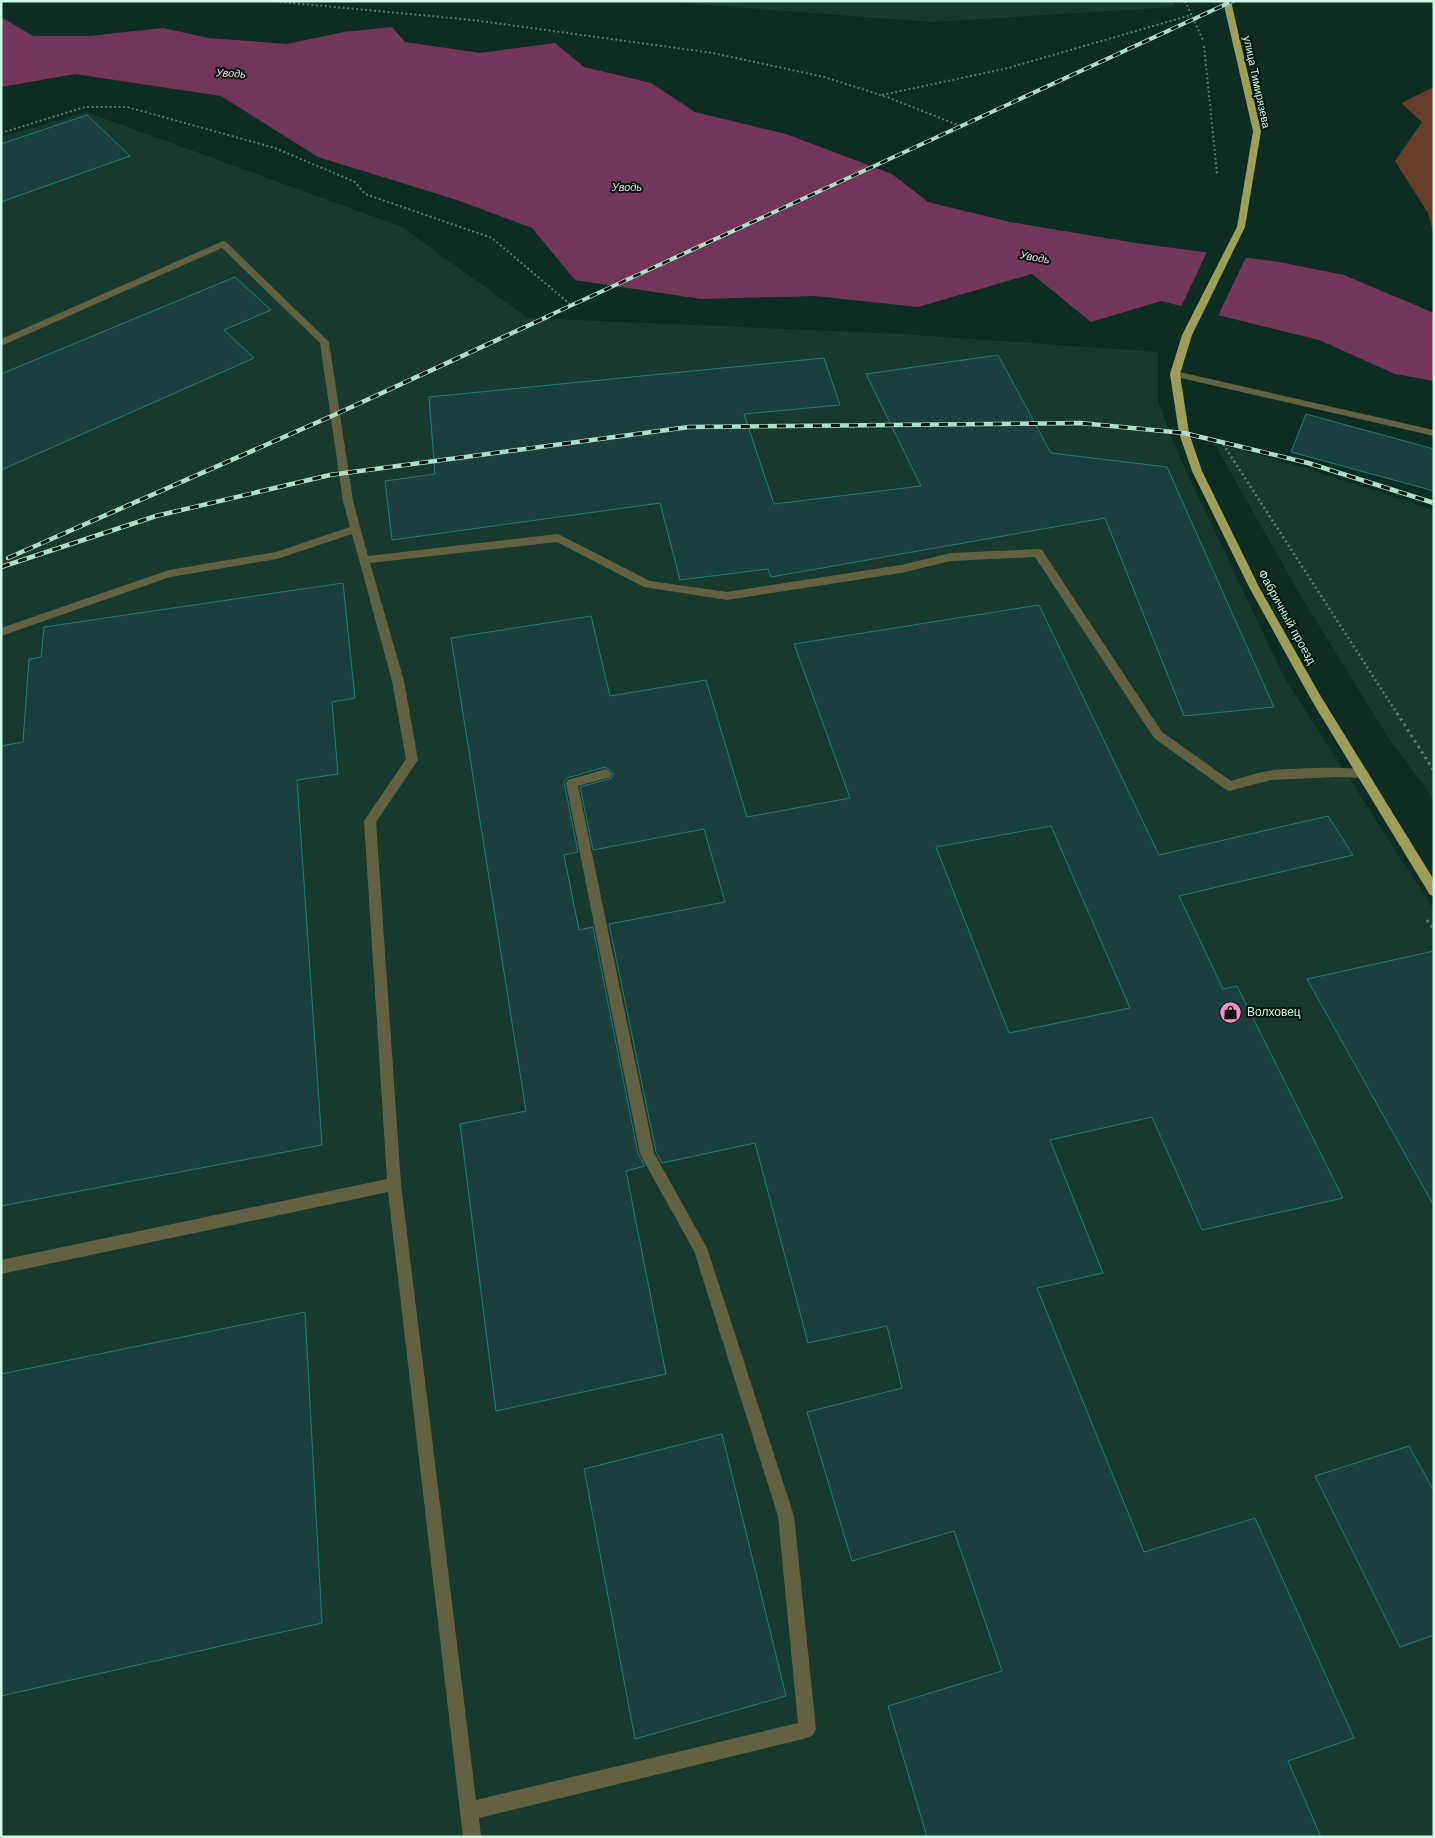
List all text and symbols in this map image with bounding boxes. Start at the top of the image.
street label: улица Тимирязева [1241,35,1273,130]
water label: Уводь [215,66,247,80]
water label: Уводь [611,181,642,193]
water label: Уводь [1018,248,1051,266]
street label: Фабричный проезд [1255,567,1319,667]
shop icon: Волховец [1219,1000,1243,1024]
place label: Волховец [1247,1005,1301,1019]

